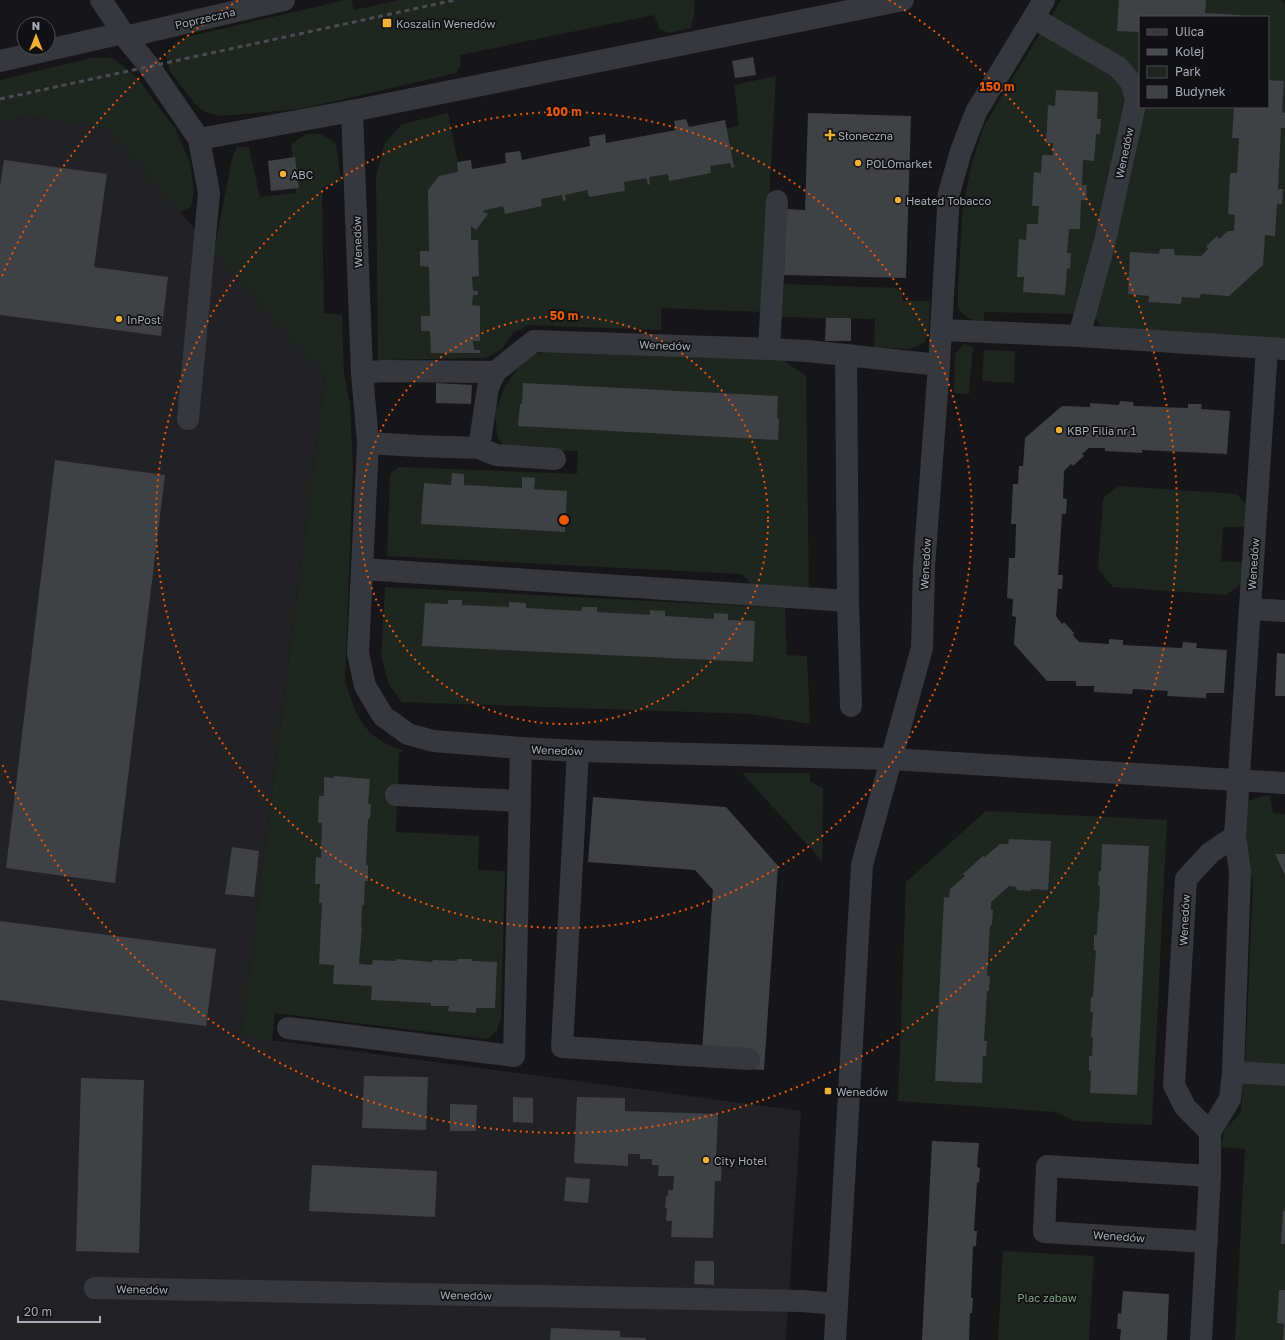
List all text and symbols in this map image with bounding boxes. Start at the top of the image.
street label: Poprzeczna [174,5,236,31]
north arrow [16,16,56,56]
legend [1139,16,1269,108]
marker: Koszalin Wenedów [381,17,393,29]
place label: Koszalin Wenedów [396,17,496,30]
text: N [32,19,40,32]
text: Ulica [1175,24,1204,39]
text: Kolej [1175,44,1204,59]
text: Park [1175,64,1201,79]
text: 150 m [980,79,1014,94]
text: Budynek [1175,84,1226,99]
text: 100 m [546,104,582,119]
street label: Wenedów [1112,126,1136,180]
place label: Słoneczna [838,129,893,142]
marker: Słoneczna [825,130,835,140]
place label: POLOmarket [866,157,932,170]
marker: POLOmarket [853,158,863,168]
place label: ABC [291,168,313,181]
marker: ABC [278,169,288,179]
place label: Heated Tobacco [906,194,992,207]
marker: Heated Tobacco [893,195,903,205]
street label: Wenedów [350,216,364,268]
text: 50 m [550,308,578,323]
place label: InPost [127,313,161,326]
marker: InPost [114,314,124,324]
street label: Wenedów [639,338,691,352]
place label: KBP Filia nr 1 [1067,424,1136,437]
marker: KBP Filia nr 1 [1054,425,1064,435]
centre of rings [557,513,571,527]
street label: Wenedów [917,538,933,590]
street label: Wenedów [1245,538,1261,590]
street label: Wenedów [531,743,583,757]
street label: Wenedów [1176,894,1192,946]
place label: Wenedów [836,1085,888,1098]
marker: Wenedów [823,1086,833,1096]
place label: City Hotel [714,1154,768,1167]
marker: City Hotel [701,1155,711,1165]
street label: Wenedów [1093,1228,1145,1244]
street label: Wenedów [116,1282,168,1296]
street label: Wenedów [440,1288,492,1302]
park label: Plac zabaw [1017,1291,1077,1304]
scale bar [18,1298,100,1324]
text: 20 m [24,1304,52,1319]

